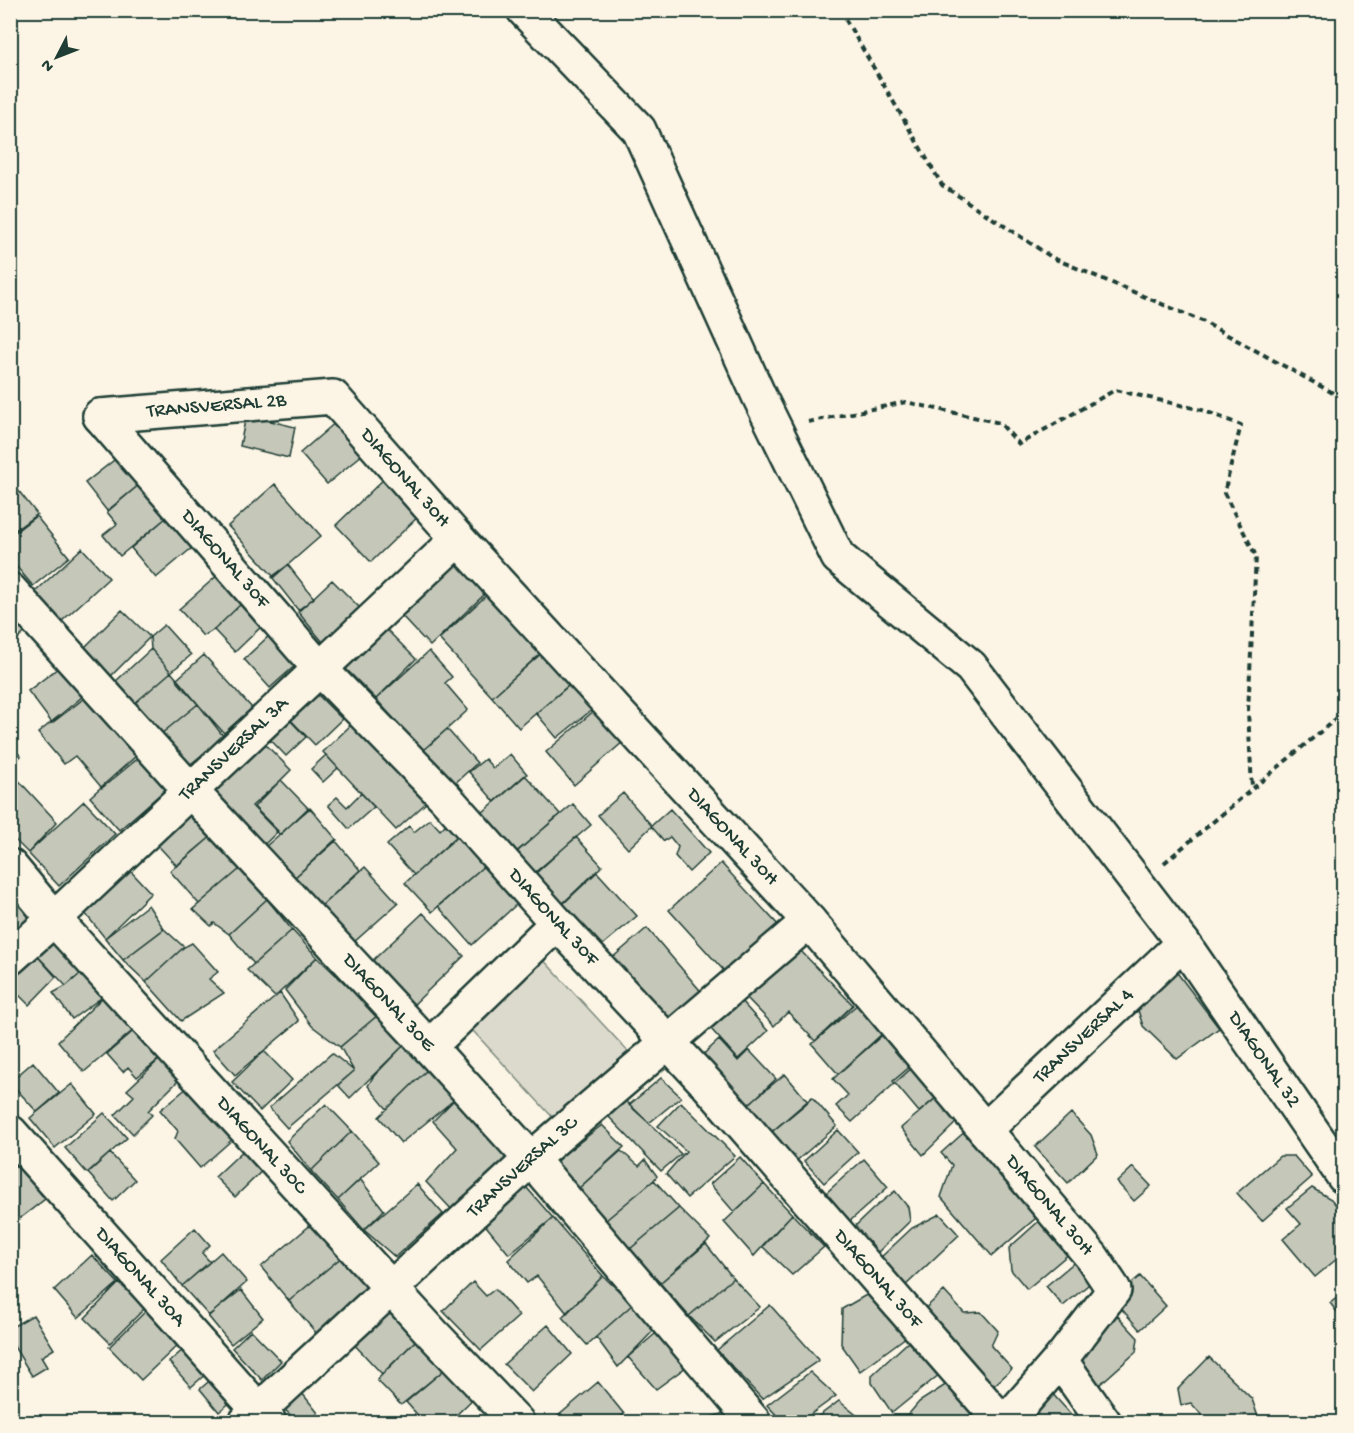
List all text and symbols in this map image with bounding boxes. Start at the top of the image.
north arrow [27,27,87,87]
text: N [38,54,59,75]
street label: TRANSVERSAL 2B [145,389,288,424]
street label: DIAGONAL 30H [353,422,455,533]
street label: DIAGONAL 30F [174,504,275,615]
street label: TRANSVERSAL 3A [174,692,294,807]
street label: DIAGONAL 30H [680,782,783,891]
street label: DIAGONAL 30F [502,863,604,972]
street label: DIAGONAL 30E [336,948,440,1058]
street label: TRANSVERSAL 4 [1028,984,1139,1090]
street label: DIAGONAL 32 [1221,1006,1305,1113]
street label: DIAGONAL 30C [210,1091,312,1200]
street label: TRANSVERSAL 3C [462,1111,584,1224]
street label: DIAGONAL 30H [999,1149,1098,1261]
street label: DIAGONAL 30A [88,1222,191,1333]
street label: DIAGONAL 30F [827,1224,928,1335]

